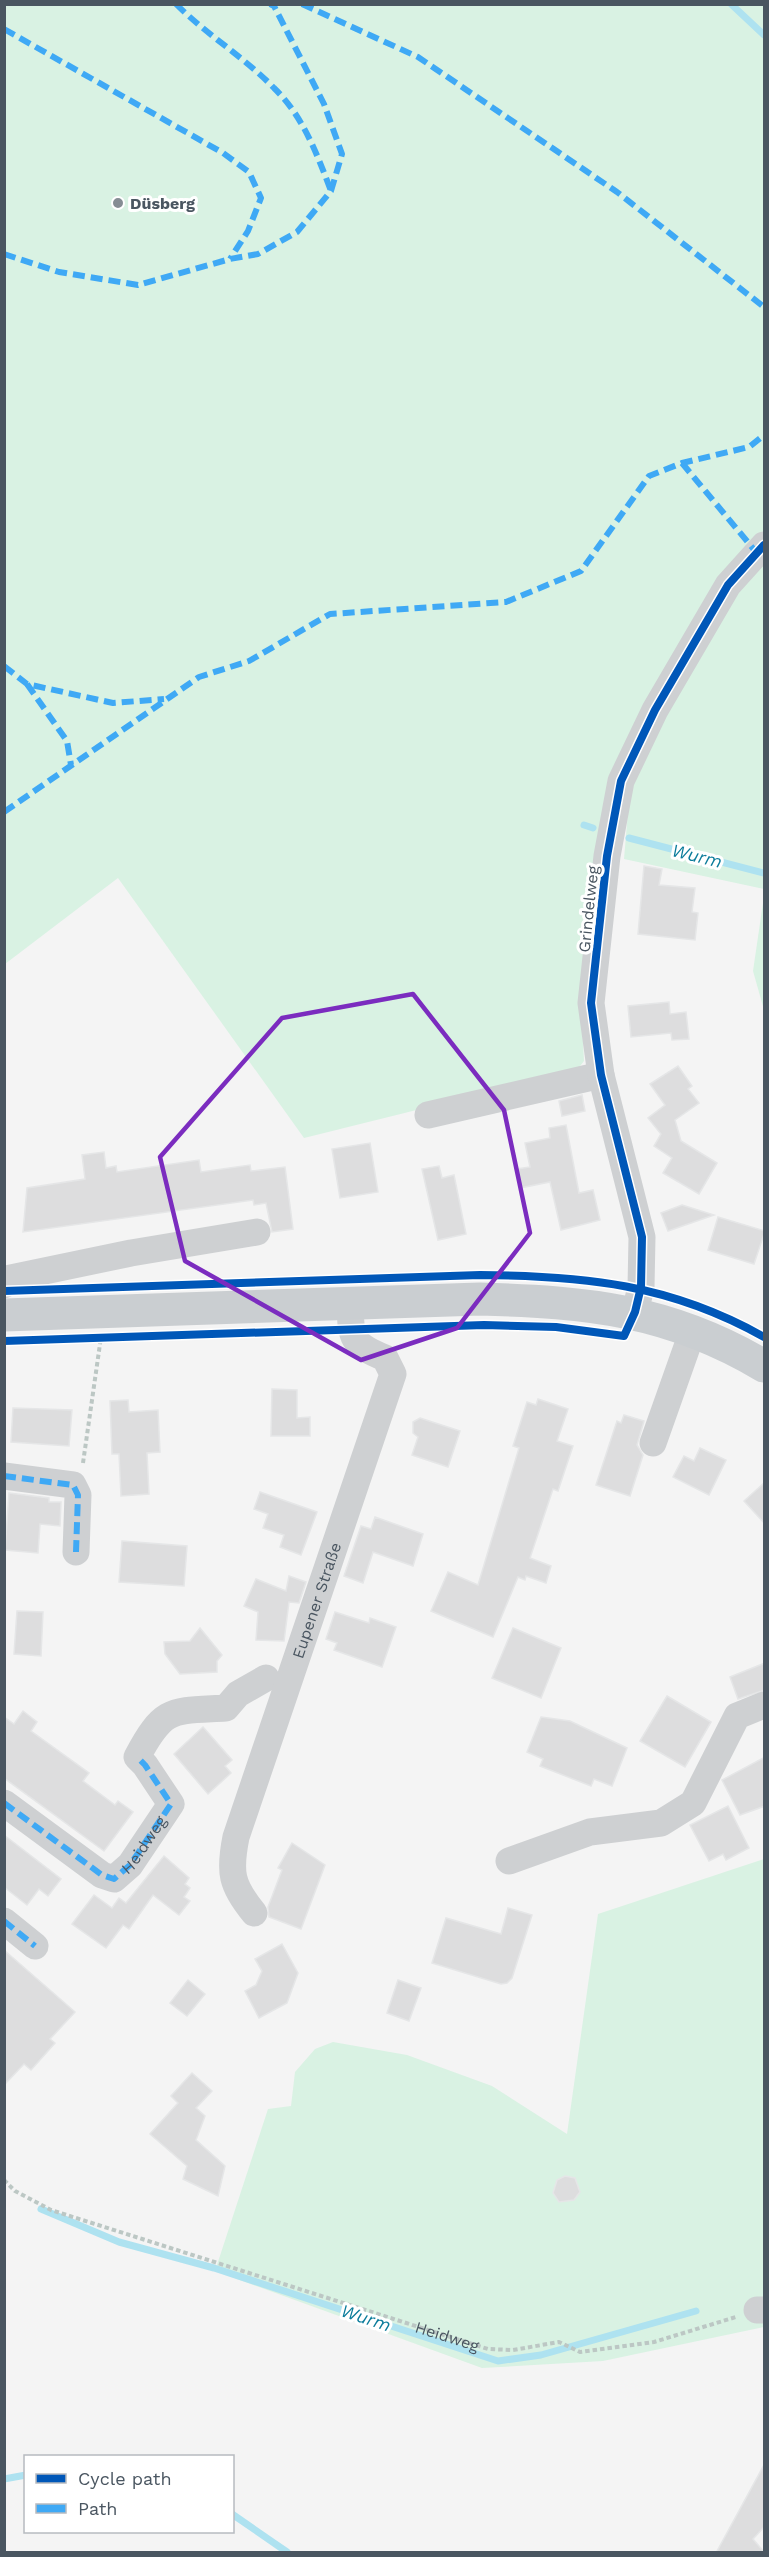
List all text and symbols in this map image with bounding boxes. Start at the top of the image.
place label: Düsberg [130,194,195,213]
marker: Düsberg [111,196,125,210]
water label: Wurm [670,839,724,872]
street label: Grindelweg [575,864,603,953]
street label: Eupener Straße [288,1540,345,1661]
street label: Heidweg [118,1812,171,1878]
water label: Wurm [339,2300,394,2335]
street label: Heidweg [413,2317,482,2356]
legend [24,2455,234,2533]
text: Cycle path [78,2468,172,2489]
text: Path [78,2498,118,2519]

